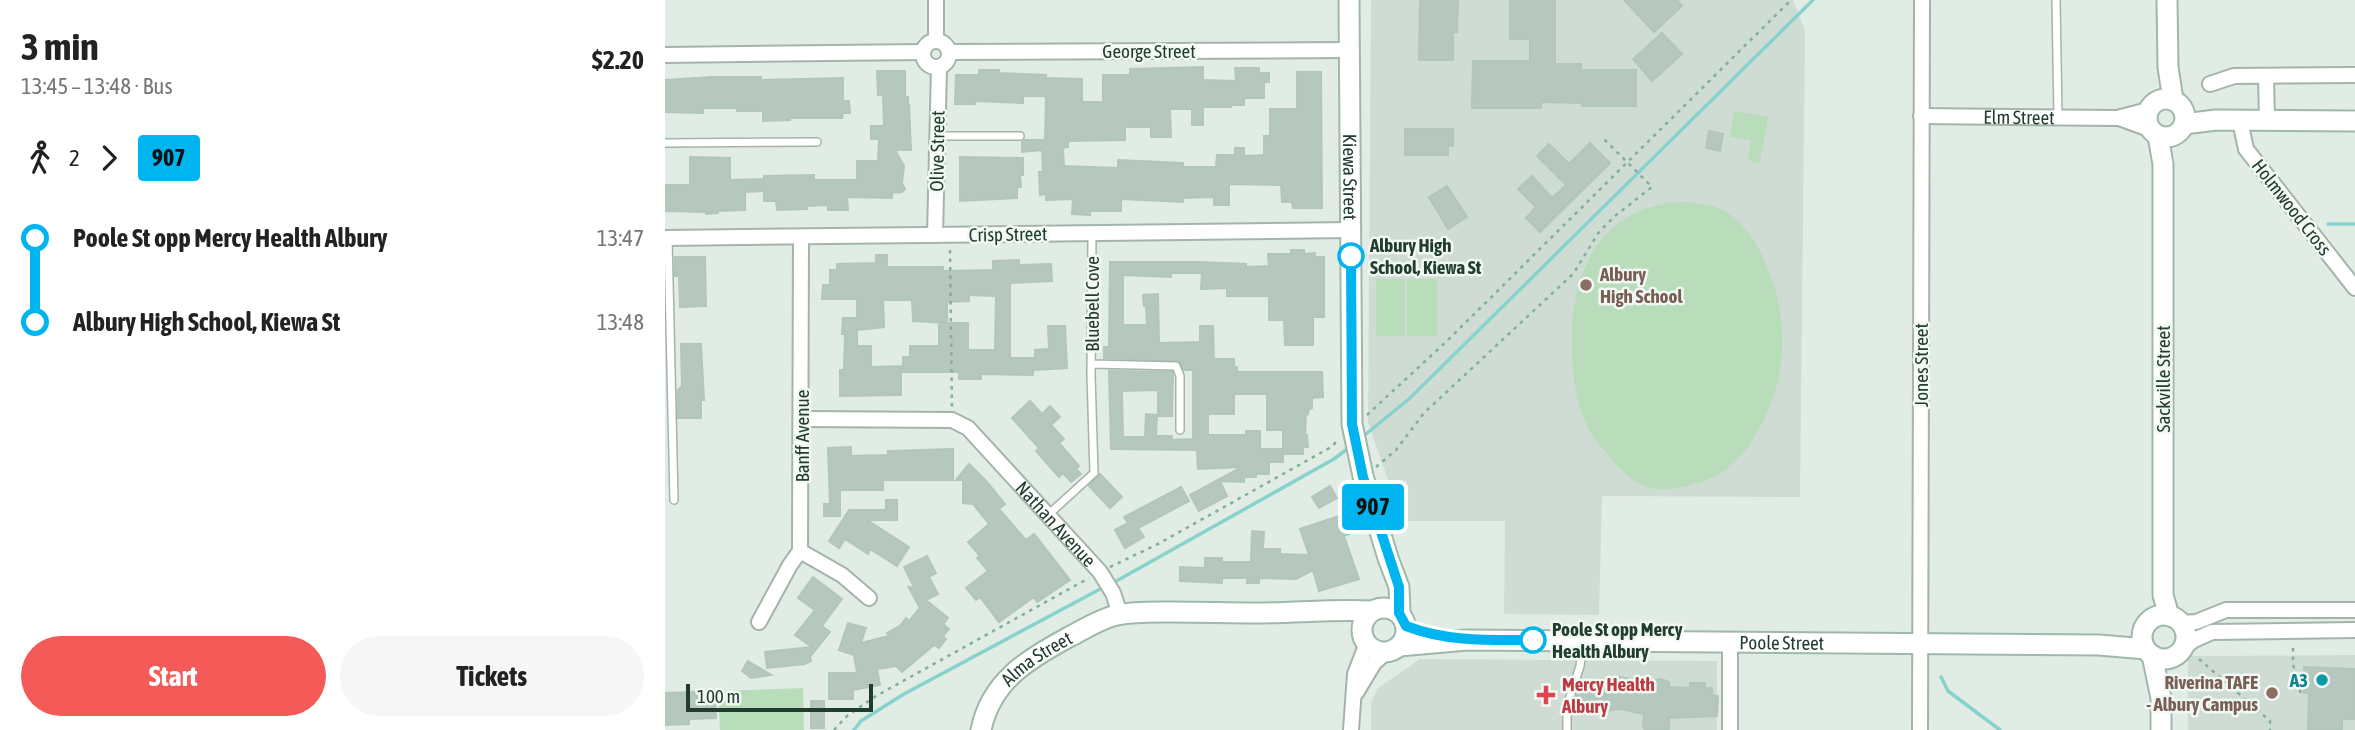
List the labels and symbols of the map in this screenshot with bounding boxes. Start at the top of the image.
street label: George Street [1102,40,1196,62]
street label: Elm Street [1983,106,2055,128]
street label: Olive Street [925,110,949,192]
street label: Kiewa Street [1339,134,1362,220]
street label: Holmwood Cross [2248,155,2336,260]
street label: Crisp Street [969,222,1047,246]
place label: Albury High School, Kiewa St [1369,234,1482,278]
marker: Albury High School, Kiewa St [1338,243,1364,269]
street label: Bluebell Cove [1081,256,1103,352]
place label: Albury High School [1599,263,1683,307]
marker: Albury High School [1578,277,1594,293]
street label: Jones Street [1910,323,1932,407]
street label: Sackville Street [2152,325,2174,433]
street label: Banff Avenue [791,390,813,482]
street label: Nathan Avenue [1011,477,1101,571]
line badge: 907 [1333,484,1413,530]
place label: Poole St opp Mercy Health Albury [1552,618,1683,662]
street label: Alma Street [996,627,1076,690]
marker: Poole St opp Mercy Health Albury [1520,627,1546,653]
street label: Poole Street [1739,631,1824,654]
place label: A3 [2289,669,2308,691]
place label: Riverina TAFE - Albury Campus [2146,671,2258,715]
marker: A3 [2314,672,2330,688]
place label: Mercy Health Albury [1561,673,1655,717]
scale bar [686,681,873,713]
marker: Mercy Health Albury [1536,685,1556,705]
marker: Riverina TAFE - Albury Campus [2264,685,2280,701]

